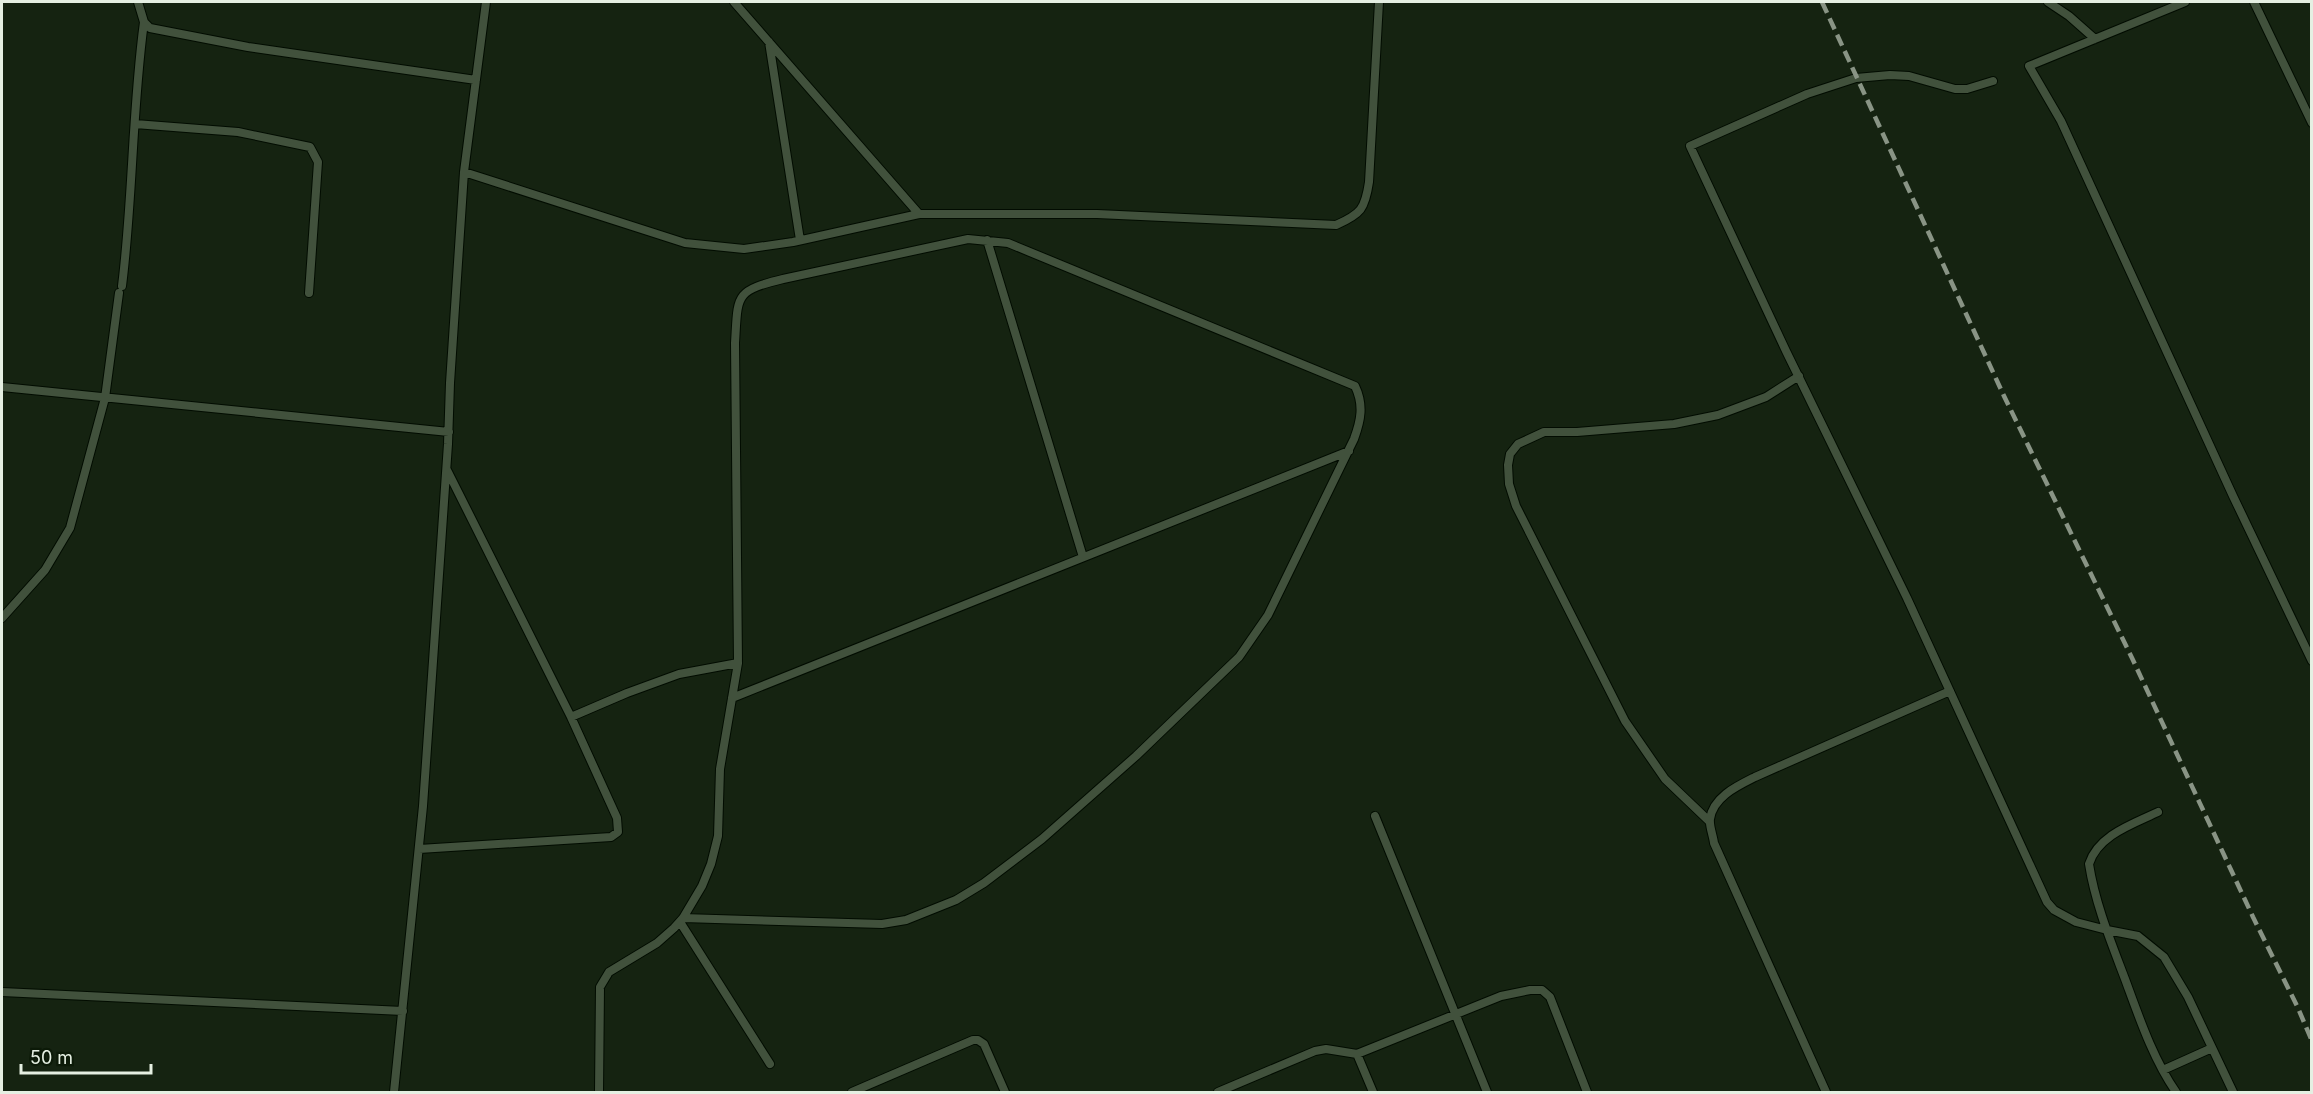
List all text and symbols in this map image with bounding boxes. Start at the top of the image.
scale bar [21,1037,152,1075]
text: 50 m [30,1047,73,1068]

